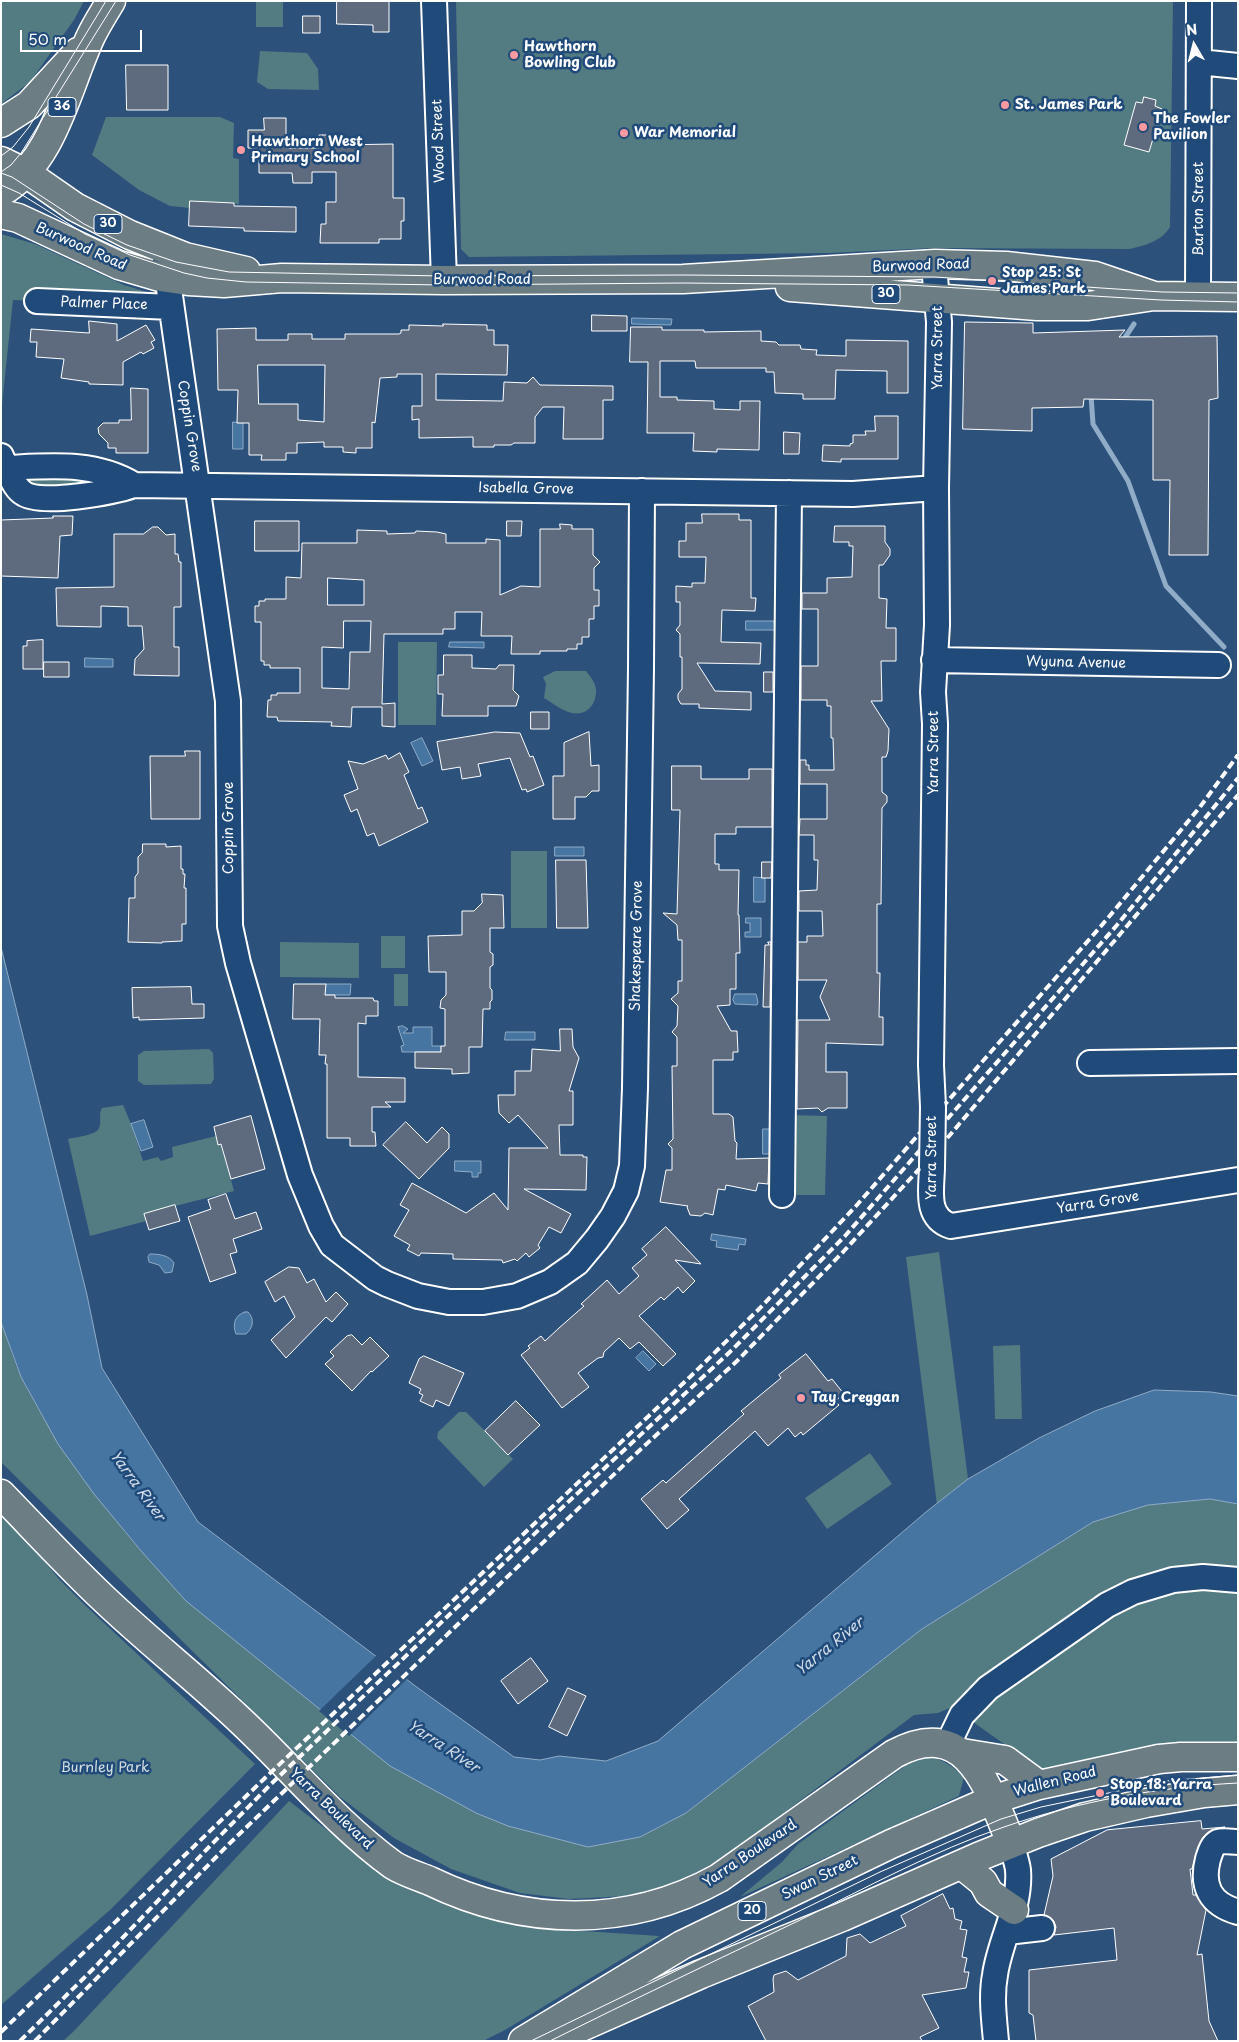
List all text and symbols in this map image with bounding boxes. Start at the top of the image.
text: N [1185,18,1199,41]
scale bar [22,20,145,52]
north arrow [1169,20,1219,70]
text: 50 m [28,27,67,50]
place label: Hawthorn Bowling Club [524,39,616,72]
marker: Hawthorn Bowling Club [508,49,520,61]
place label: St. James Park [1015,97,1123,113]
road number: 36 [48,98,76,116]
street label: Wood Street [429,99,449,183]
marker: St. James Park [999,99,1011,111]
place label: The Fowler Pavilion [1153,111,1231,144]
marker: The Fowler Pavilion [1137,121,1149,133]
place label: War Memorial [634,125,736,141]
marker: War Memorial [618,127,630,139]
place label: Hawthorn West Primary School [251,134,363,166]
marker: Hawthorn West Primary School [235,144,247,156]
street label: Barton Street [1191,162,1207,256]
road number: 30 [94,214,122,233]
street label: Burwood Road [33,219,129,275]
street label: Burwood Road [872,256,970,276]
place label: Stop 25: St James Park [1002,265,1086,298]
street label: Burwood Road [433,272,531,288]
marker: Stop 25: St James Park [986,275,998,287]
road number: 30 [872,284,900,304]
street label: Palmer Place [60,294,148,314]
street label: Yarra Street [930,306,946,390]
street label: Coppin Grove [173,379,205,473]
street label: Isabella Grove [478,480,574,498]
street label: Wyuna Avenue [1026,654,1126,672]
street label: Yarra Street [926,711,942,795]
street label: Coppin Grove [221,782,237,874]
street label: Shakespeare Grove [627,880,647,1012]
street label: Yarra Street [924,1116,940,1200]
street label: Yarra Grove [1056,1188,1140,1218]
place label: Tay Creggan [811,1390,900,1406]
marker: Tay Creggan [795,1392,807,1404]
water label: Yarra River [106,1447,168,1525]
water label: Yarra River [792,1614,868,1680]
water label: Yarra River [404,1717,482,1777]
park label: Burnley Park [60,1760,150,1776]
street label: Wallen Road [1012,1764,1098,1800]
street label: Yarra Boulevard [286,1765,376,1853]
place label: Stop 18: Yarra Boulevard [1110,1777,1212,1810]
marker: Stop 18: Yarra Boulevard [1094,1787,1106,1799]
street label: Yarra Boulevard [700,1817,800,1891]
street label: Swan Street [779,1852,861,1904]
road number: 20 [738,1902,766,1920]

